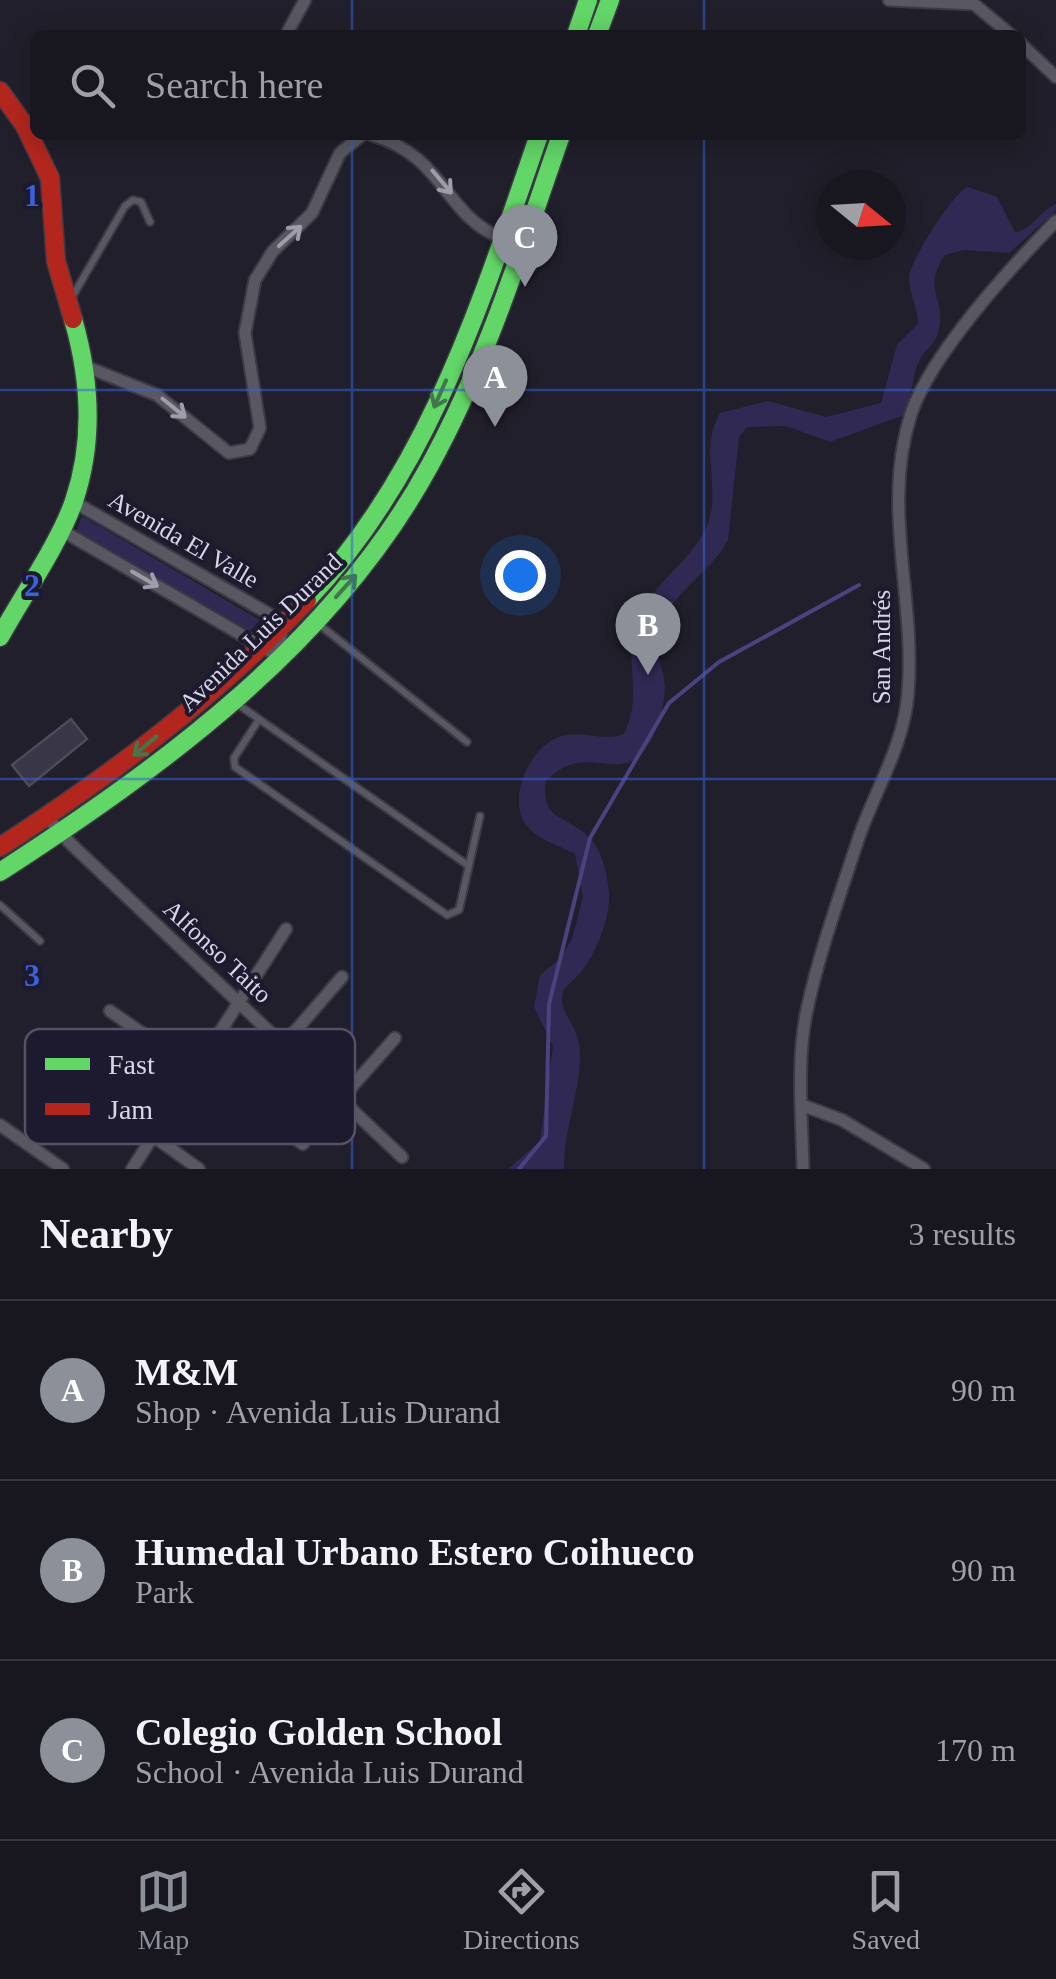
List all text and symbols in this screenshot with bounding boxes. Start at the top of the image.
search box [30,30,1026,140]
icon: search [65,58,120,113]
text: Search here [145,64,323,106]
one-way arrow [431,168,453,194]
north arrow [816,170,906,260]
text: 1 [24,177,40,213]
pin: C [492,204,558,287]
one-way arrow [277,224,302,247]
pin: A [462,344,528,427]
one-way arrow [430,378,448,409]
one-way arrow [160,397,186,419]
street label: Avenida El Valle [104,486,263,593]
street label: Avenida Luis Durand [174,548,347,717]
your location [495,550,546,601]
text: 2 [24,567,40,603]
one-way arrow [130,570,159,590]
one-way arrow [334,574,357,599]
street label: San Andrés [868,590,895,704]
pin: B [616,592,680,675]
one-way arrow [132,735,158,757]
street label: Alfonso Taito [158,895,277,1008]
text: 3 [24,957,40,993]
legend [25,1029,355,1144]
text: Fast [108,1049,155,1080]
text: Jam [108,1094,153,1125]
text: Nearby [40,1211,173,1257]
text: 3 results [908,1216,1016,1252]
text: M&M [135,1351,238,1393]
text: A [61,1372,84,1408]
text: 90 m [951,1372,1016,1408]
text: Shop · Avenida Luis Durand [135,1394,501,1430]
text: Humedal Urbano Estero Coihueco [135,1531,695,1573]
text: B [62,1552,83,1588]
text: 90 m [951,1552,1016,1588]
text: Park [135,1574,194,1610]
text: Colegio Golden School [135,1711,502,1753]
text: C [61,1732,84,1768]
text: 170 m [935,1732,1016,1768]
text: School · Avenida Luis Durand [135,1754,524,1790]
tab: Map [136,1864,191,1956]
tab: Directions [463,1864,580,1956]
tab: Saved [852,1864,920,1956]

